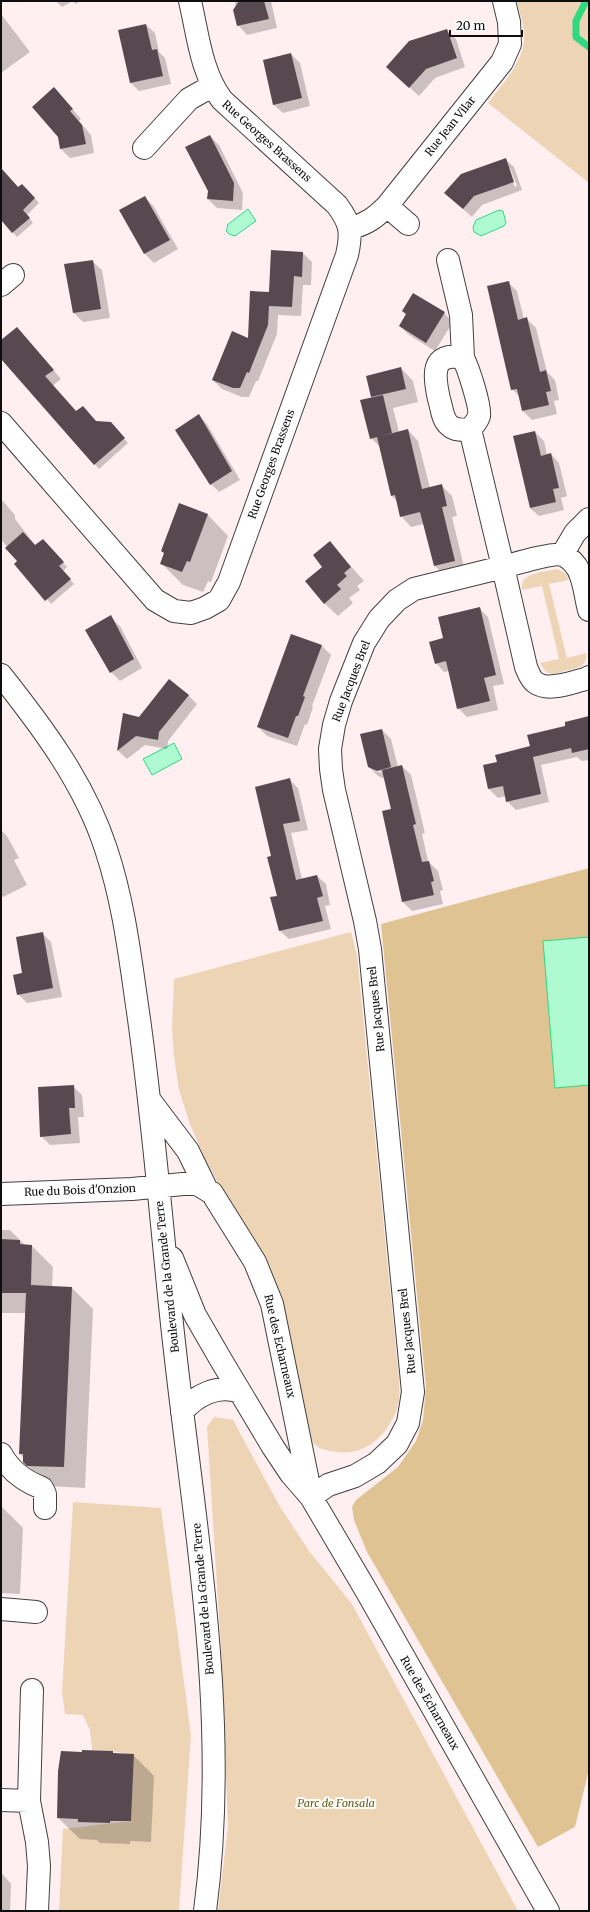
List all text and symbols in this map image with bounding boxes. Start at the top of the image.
scale bar [450,12,522,38]
text: 20 m [456,18,485,33]
street label: Rue Jean Vilar [422,93,478,159]
street label: Rue Georges Brassens [219,97,315,185]
street label: Rue Georges Brassens [245,407,297,521]
street label: Rue Jacques Brel [329,638,373,724]
street label: Rue Jacques Brel [364,965,387,1053]
street label: Rue du Bois d'Onzion [24,1181,137,1199]
street label: Boulevard de la Grande Terre [152,1200,182,1354]
street label: Rue Jacques Brel [395,1287,418,1375]
street label: Rue des Echarneaux [261,1293,299,1400]
street label: Boulevard de la Grande Terre [189,1522,217,1676]
street label: Rue des Echarneaux [397,1654,463,1753]
park label: Parc de Fonsala [297,1796,375,1810]

